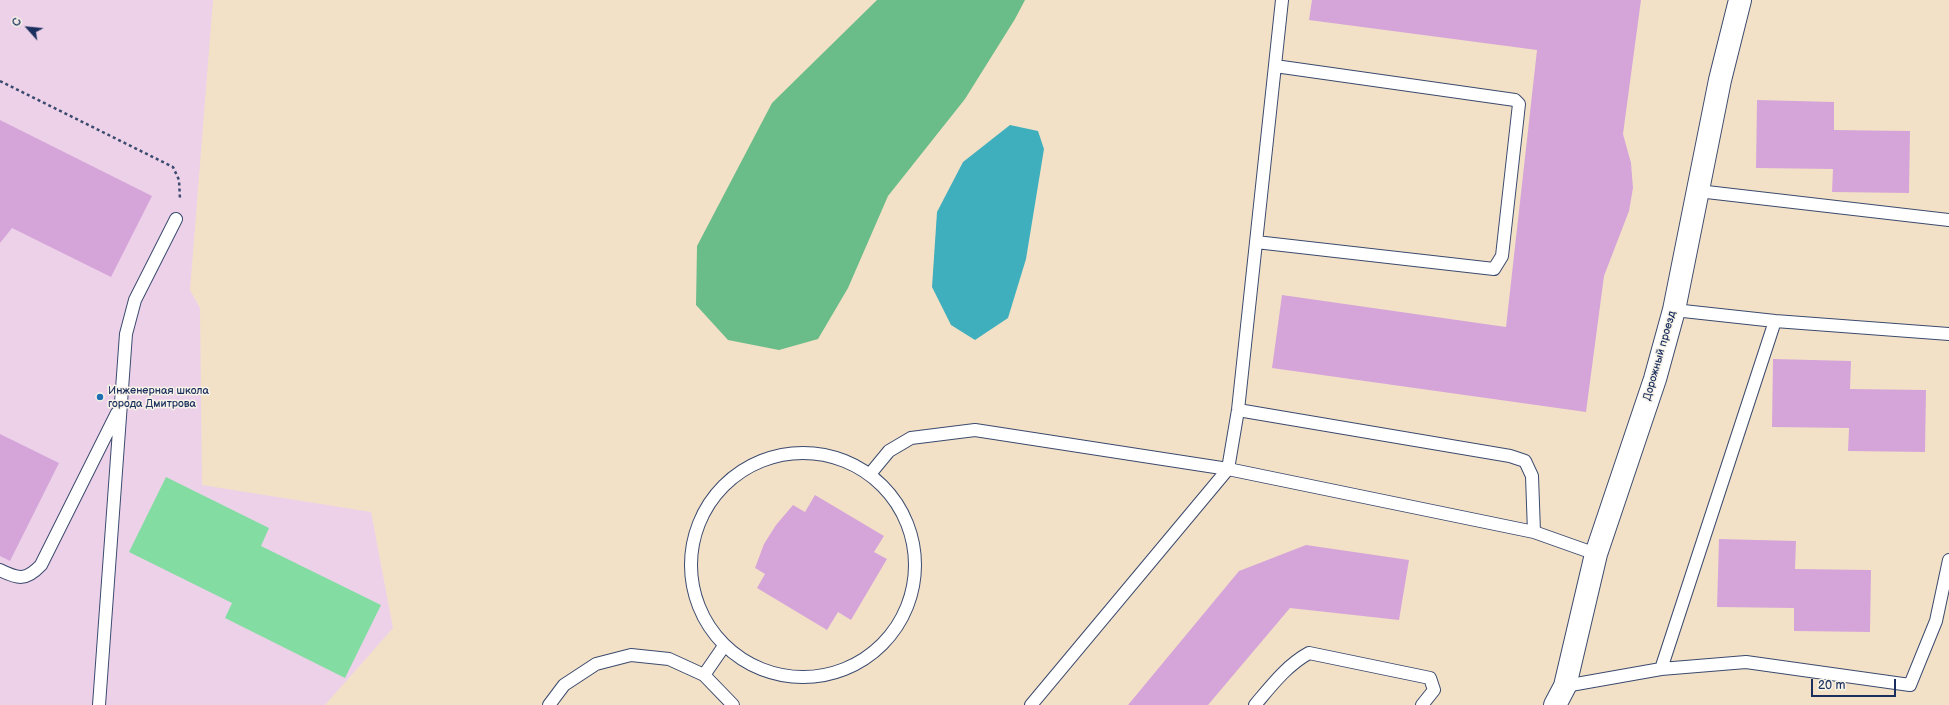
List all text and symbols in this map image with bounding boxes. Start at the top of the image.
north arrow [8,8,48,48]
text: С [9,16,24,29]
street label: Дорожный проезд [1641,310,1679,402]
place label: Инженерная школа города Дмитрова [108,384,209,410]
marker: Инженерная школа города Дмитрова [95,392,105,402]
scale bar [1813,671,1898,697]
text: 20 m [1818,678,1845,693]

